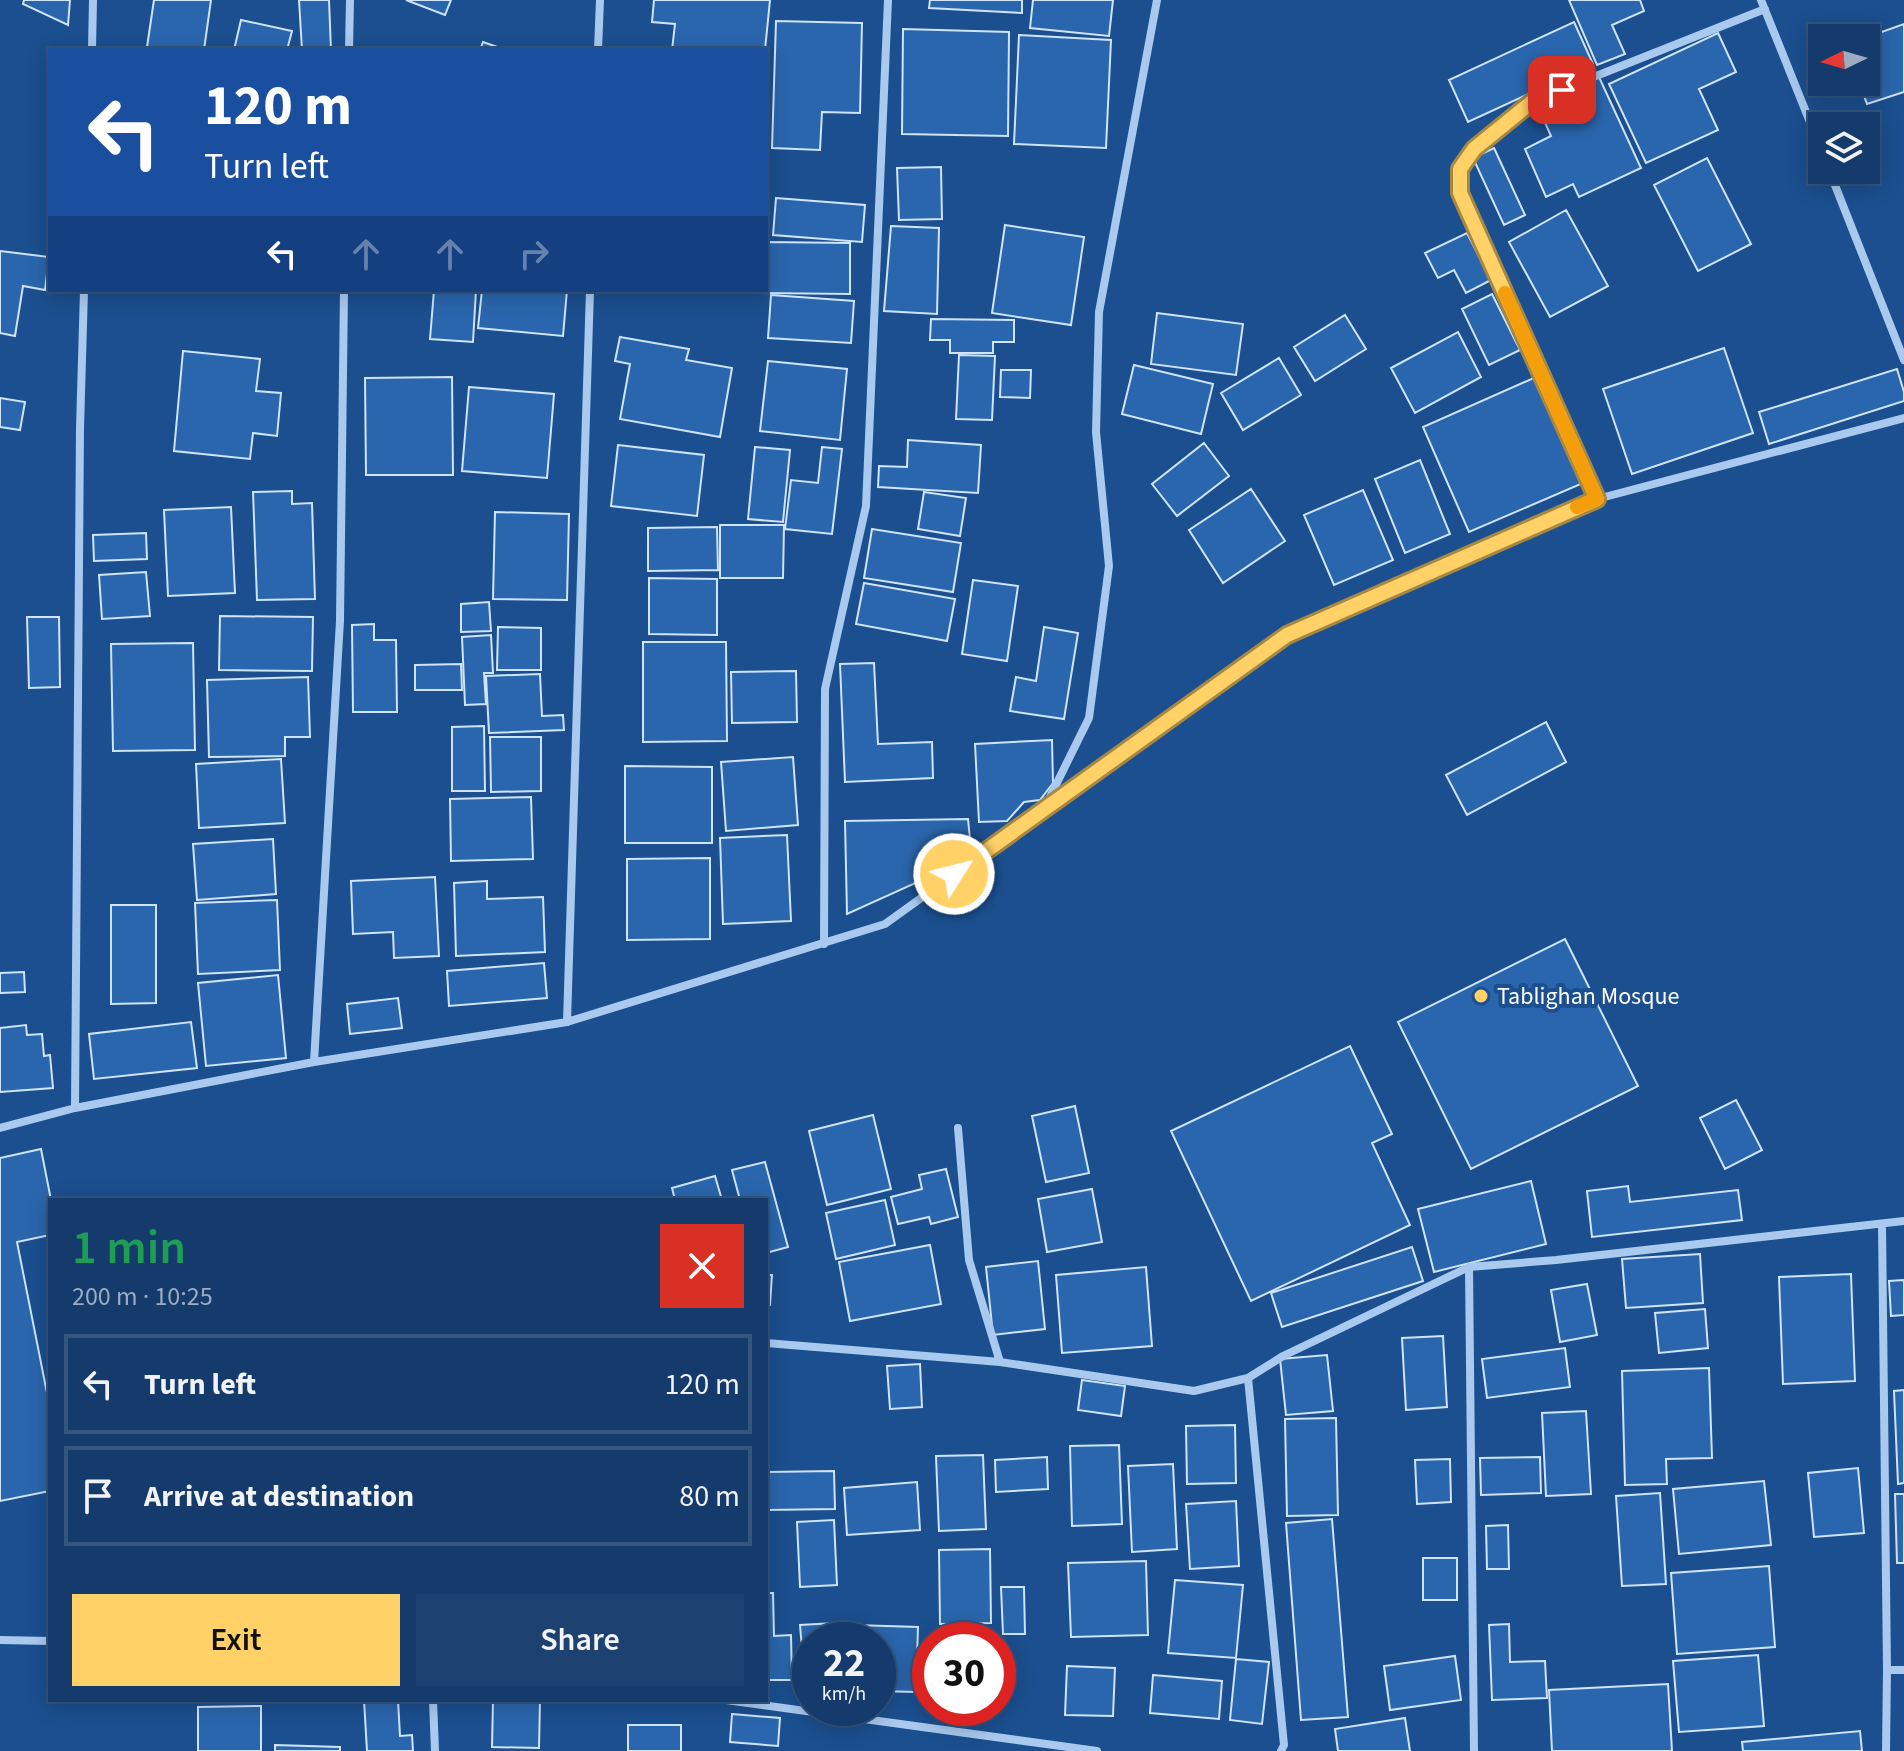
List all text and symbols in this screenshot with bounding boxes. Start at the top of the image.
north arrow [1808,24,1880,96]
map controls [1808,24,1880,184]
pin [1528,56,1596,124]
text: 120 m [204,67,352,146]
icon: arrive [1540,68,1584,112]
icon: left [72,80,176,184]
button: layers [1808,112,1880,184]
text: Turn left [204,141,329,192]
icon: left [260,232,304,276]
icon: ahead [344,232,388,276]
icon: ahead [428,232,472,276]
icon: right [512,232,556,276]
position arrow [912,832,996,916]
place label: Tablighan Mosque [1497,979,1679,1014]
marker: Tablighan Mosque [1472,987,1490,1005]
text: 1 min [72,1214,186,1282]
button: close [660,1224,744,1308]
text: 200 m · 10:25 [72,1278,213,1315]
icon: left [76,1362,120,1406]
text: Turn left [144,1363,256,1406]
text: 120 m [664,1363,740,1406]
icon: arrive [76,1474,120,1518]
text: Arrive at destination [144,1475,414,1518]
text: 80 m [679,1475,740,1518]
button: Exit [72,1594,400,1686]
button: Share [416,1594,744,1686]
speed limit sign: 30 [912,1622,1016,1726]
text: 22 [823,1635,865,1692]
text: km/h [822,1680,866,1708]

